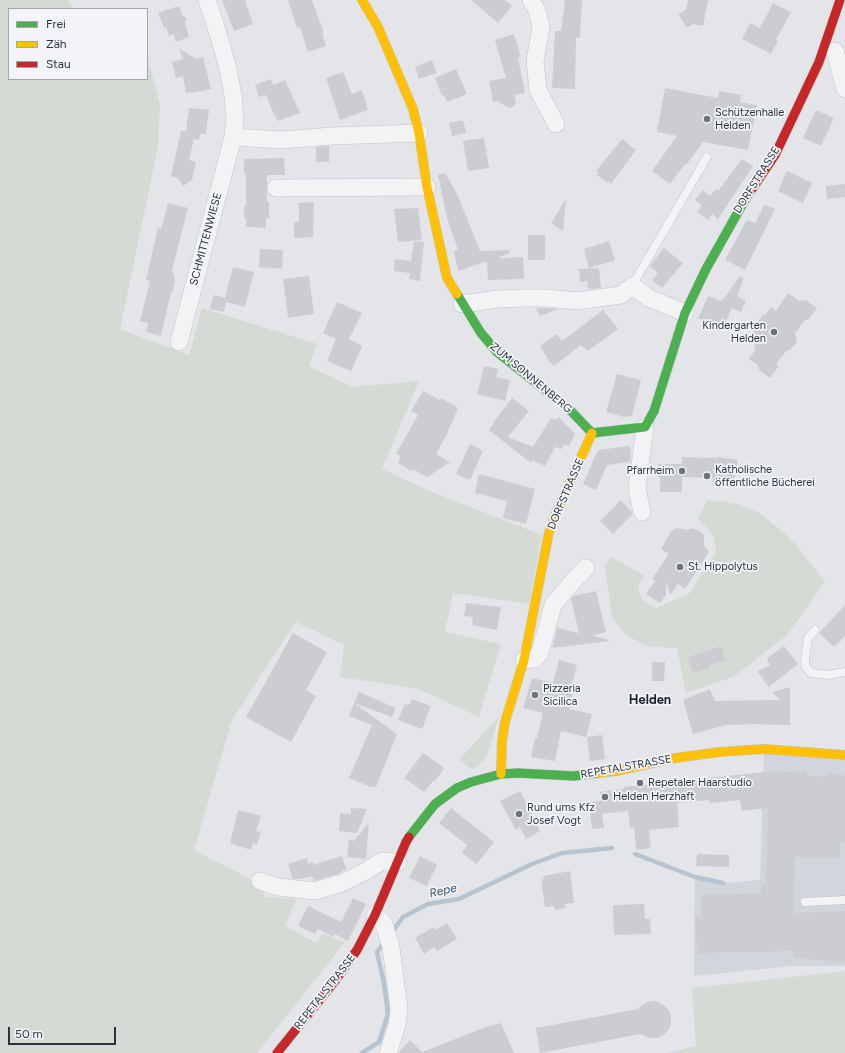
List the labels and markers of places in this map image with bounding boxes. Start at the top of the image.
place label: Schützenhalle Helden [715,106,784,132]
marker: Schützenhalle Helden [702,114,712,124]
place label: Kindergarten Helden [702,319,766,345]
marker: Kindergarten Helden [769,327,779,337]
place label: Katholische öffentliche Bücherei [715,463,815,489]
place label: Pfarrheim [627,464,674,478]
marker: Pfarrheim [677,466,687,476]
marker: Katholische öffentliche Bücherei [702,471,712,481]
place label: St. Hippolytus [688,560,758,574]
marker: St. Hippolytus [675,562,685,572]
place label: Pizzeria Sicilica [543,682,581,708]
marker: Pizzeria Sicilica [530,690,540,700]
place label: Repetaler Haarstudio [648,776,752,790]
marker: Repetaler Haarstudio [635,778,645,788]
place label: Helden Herzhaft [613,790,694,804]
marker: Helden Herzhaft [600,792,610,802]
place label: Rund ums Kfz Josef Vogt [527,801,595,827]
marker: Rund ums Kfz Josef Vogt [514,809,524,819]

